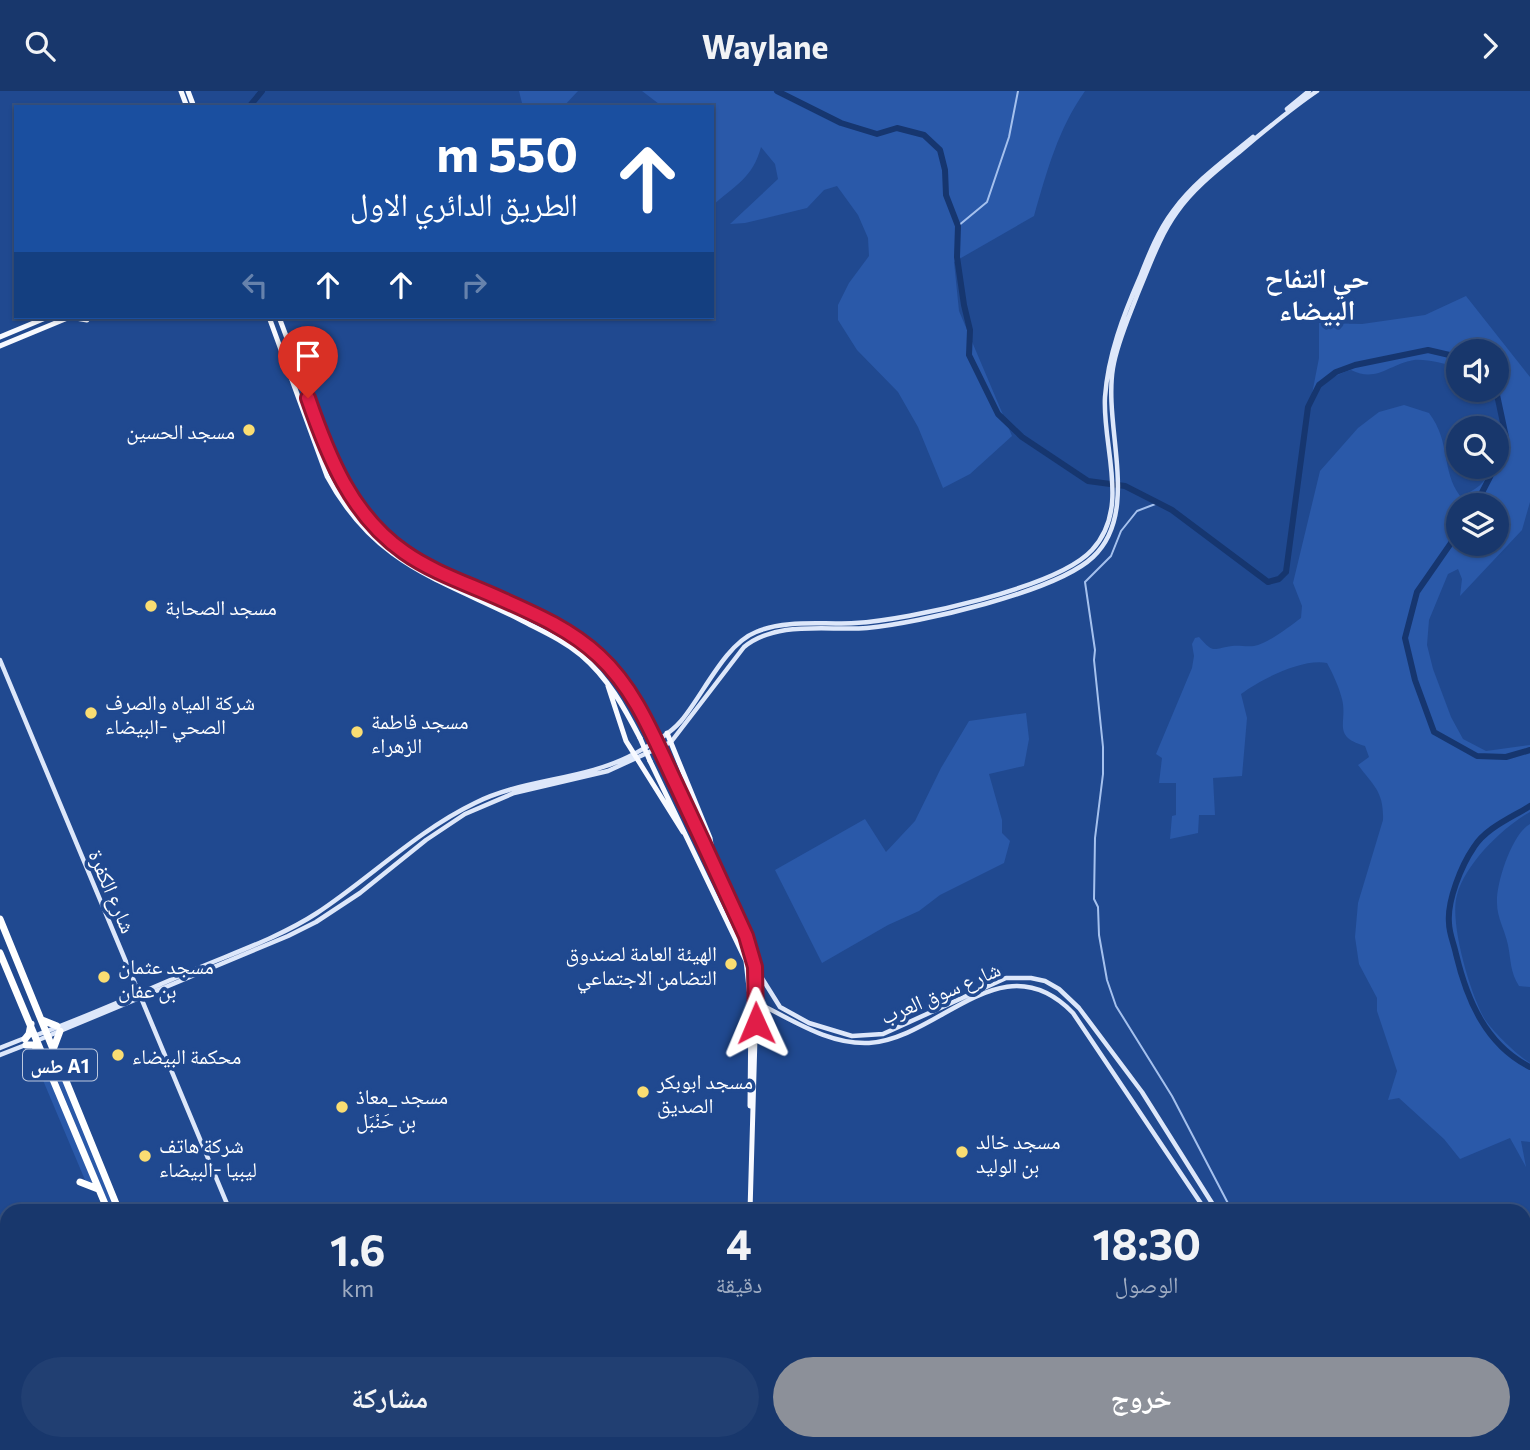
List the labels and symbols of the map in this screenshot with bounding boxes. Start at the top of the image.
district label: حي التفاح البيضاء [1265,260,1369,327]
pin [278,326,338,398]
place label: مسجد الحسين [126,418,235,445]
marker: مسجد الحسين [241,422,257,438]
place label: مسجد الصحابة [165,594,277,619]
marker: مسجد الصحابة [143,598,159,614]
place label: شركة المياه والصرف الصحي -البيضاء [105,689,255,743]
marker: شركة المياه والصرف الصحي -البيضاء [83,705,99,721]
place label: مسجد فاطمة الزهراء [371,708,469,757]
marker: مسجد فاطمة الزهراء [349,724,365,740]
street label: شارع الكفرة [82,846,142,937]
place label: الهيئة العامة لصندوق التضامن الاجتماعي [566,940,717,994]
place label: مسجد عثمان بن عفان [118,953,214,1004]
street label: شارع سوق العرب [876,955,1005,1030]
marker: الهيئة العامة لصندوق التضامن الاجتماعي [723,956,739,972]
marker: مسجد عثمان بن عفان [96,969,112,985]
position arrow [719,986,793,1060]
place label: محكمة البيضاء [132,1043,241,1068]
marker: محكمة البيضاء [110,1047,126,1063]
road number: طس A1 [23,1049,97,1081]
place label: مسجد ابوبكر الصديق [656,1068,753,1119]
place label: مسجد _معاذ بن حَنْبَل [356,1083,448,1134]
marker: مسجد ابوبكر الصديق [635,1084,651,1100]
marker: مسجد _معاذ بن حَنْبَل [334,1099,350,1115]
place label: مسجد خالد بن الوليد [976,1128,1061,1179]
place label: شركة هاتف ليبيا -البيضاء [159,1132,257,1181]
marker: مسجد خالد بن الوليد [954,1144,970,1160]
marker: شركة هاتف ليبيا -البيضاء [137,1148,153,1164]

